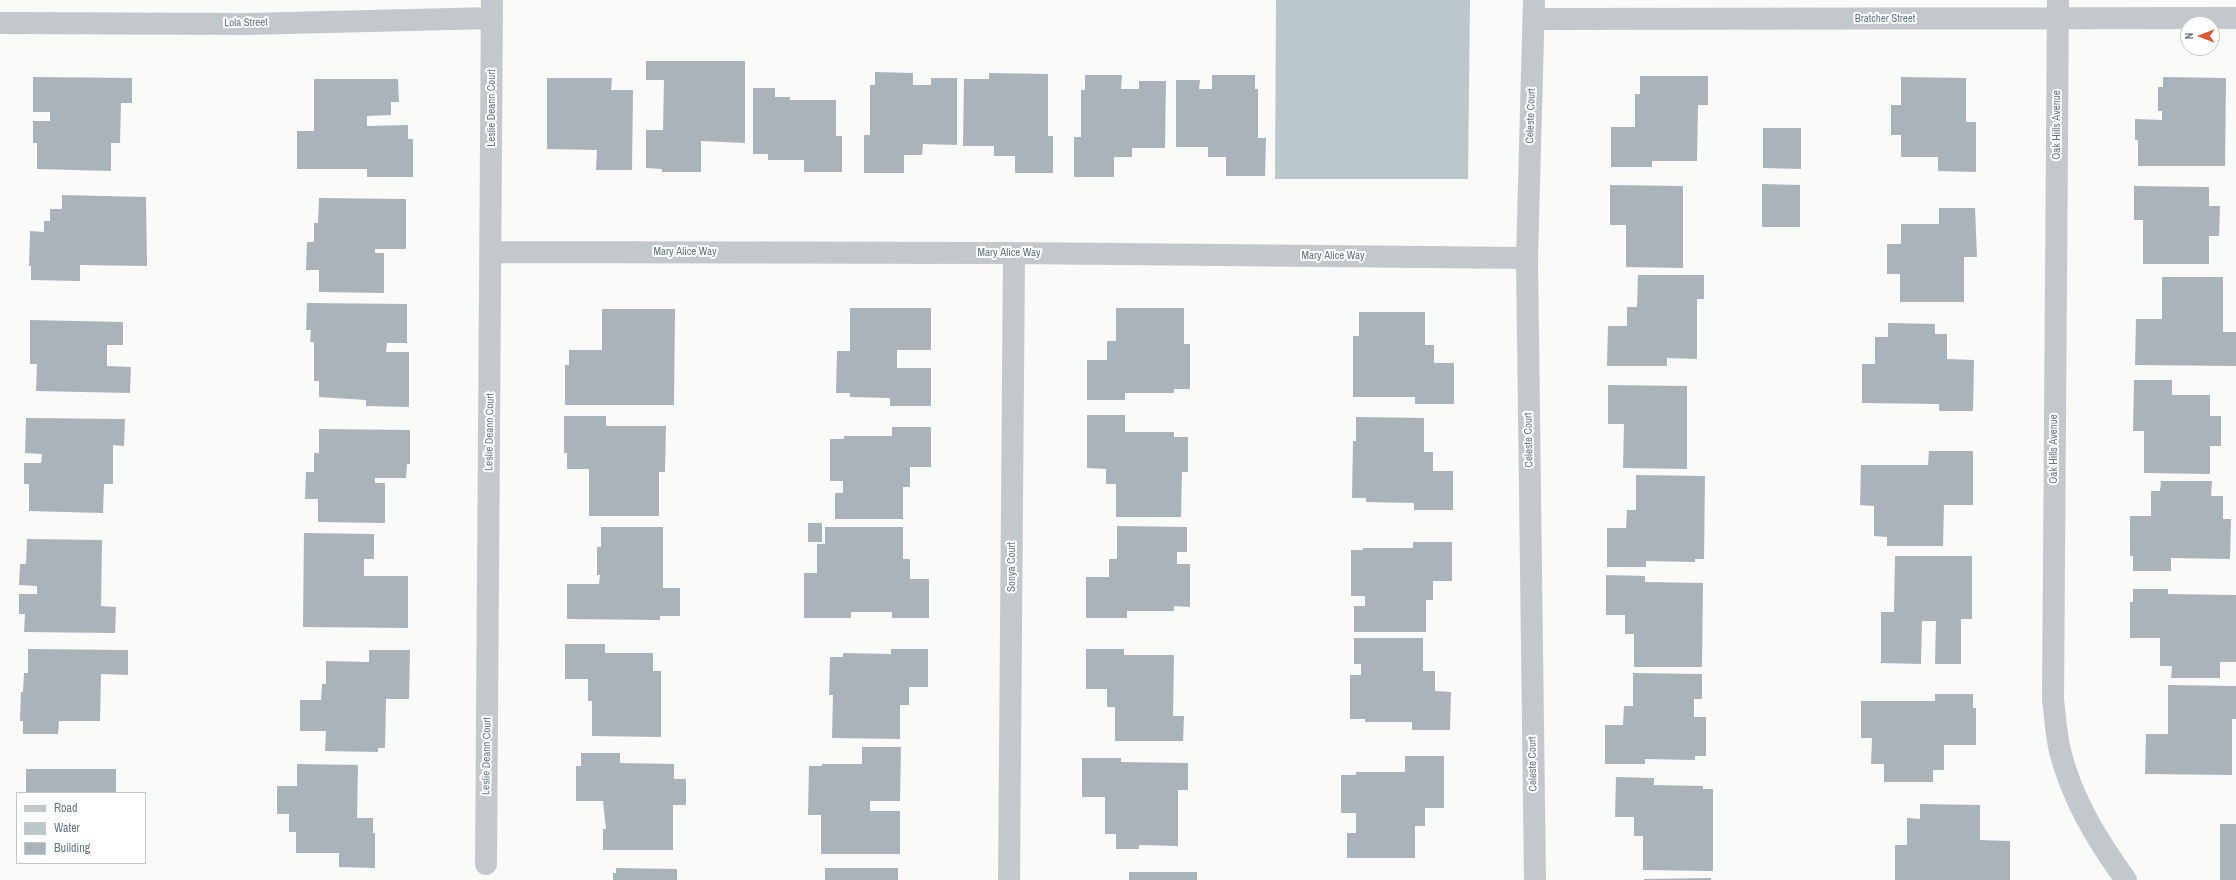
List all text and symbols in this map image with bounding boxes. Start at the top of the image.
street label: Bratcher Street [1855,12,1915,26]
street label: Lola Street [224,16,268,30]
north arrow [2180,16,2220,56]
text: N [2182,33,2196,39]
street label: Leslie Deann Court [485,69,499,147]
street label: Celeste Court [1523,88,1539,144]
street label: Oak Hills Avenue [2050,90,2064,160]
street label: Mary Alice Way [654,245,716,259]
street label: Mary Alice Way [978,246,1040,260]
street label: Mary Alice Way [1302,249,1364,263]
street label: Leslie Deann Court [483,393,497,471]
street label: Celeste Court [1522,412,1536,468]
street label: Oak Hills Avenue [2047,414,2061,484]
street label: Sonya Court [1005,542,1019,592]
street label: Leslie Deann Court [480,717,494,795]
street label: Celeste Court [1526,736,1540,792]
legend [16,792,146,864]
text: Road [54,800,78,816]
text: Water [54,820,80,836]
text: Building [54,840,90,856]

